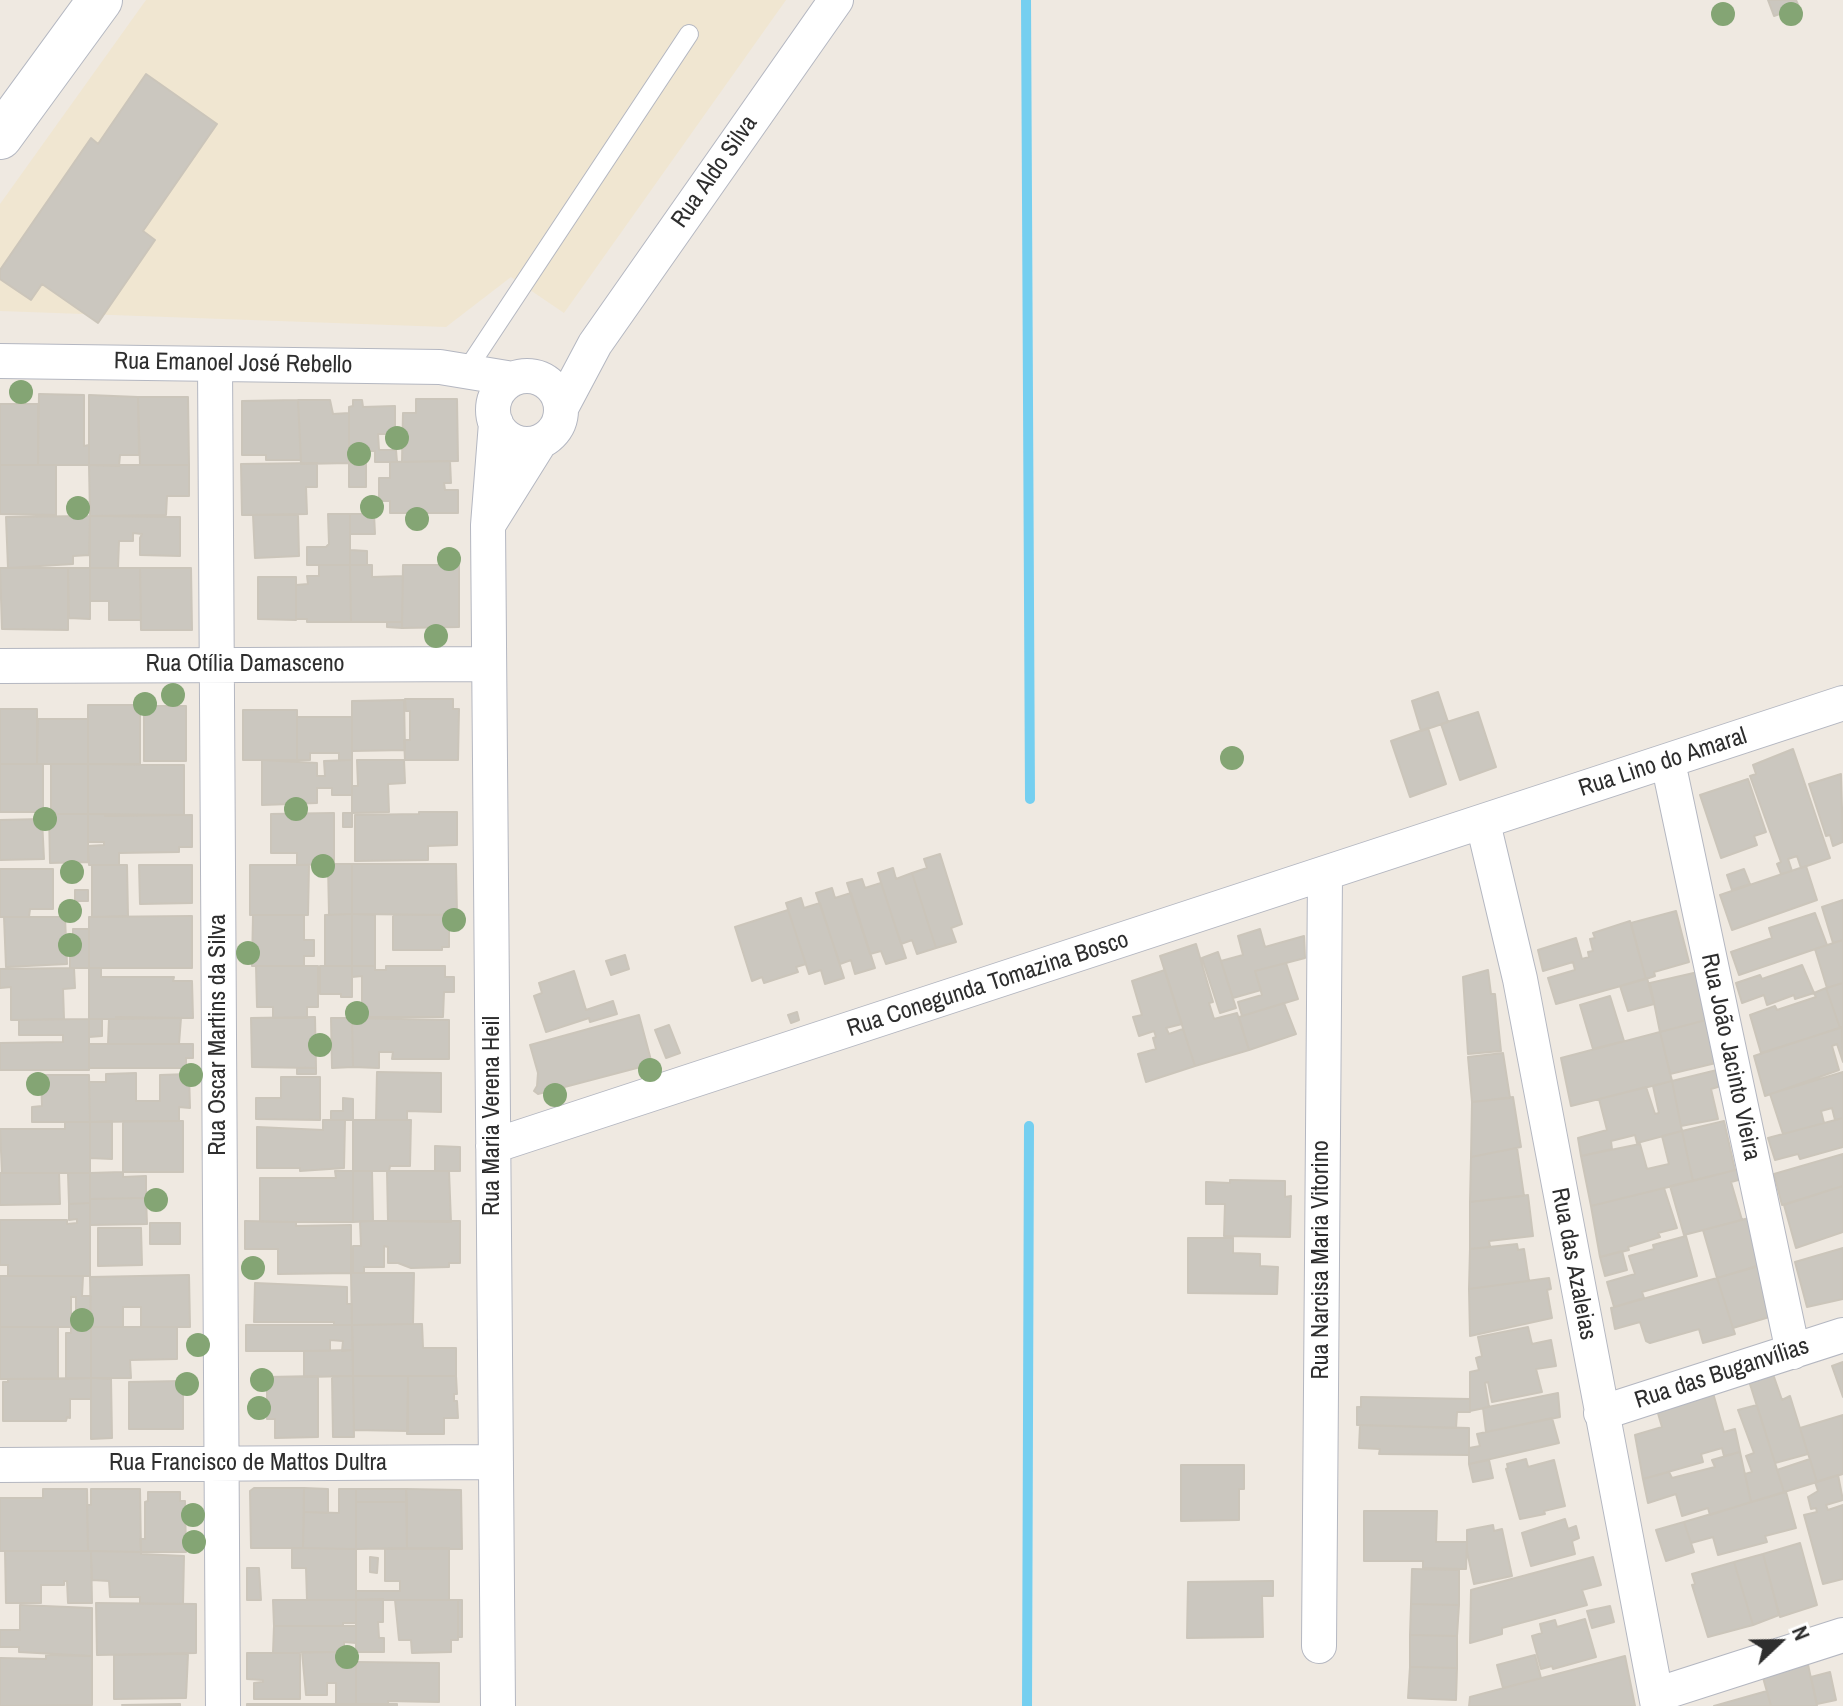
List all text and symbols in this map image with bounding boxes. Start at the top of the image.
street label: Rua Aldo Silva [666,110,764,234]
street label: Rua Emanoel José Rebello [114,348,352,380]
street label: Rua Otília Damasceno [145,651,345,679]
street label: Rua Lino do Amaral [1575,722,1751,804]
street label: Rua Oscar Martins da Silva [205,914,233,1156]
street label: Rua Conegunda Tomazina Bosco [844,926,1132,1044]
street label: Rua João Jacinto Vieira [1694,951,1766,1163]
street label: Rua Maria Verena Heil [479,1016,507,1216]
street label: Rua Narcisa Maria Vitorino [1308,1140,1336,1380]
street label: Rua das Azaleias [1544,1186,1602,1342]
street label: Rua das Buganvílias [1631,1332,1813,1416]
street label: Rua Francisco de Mattos Dultra [109,1450,387,1478]
north arrow [1739,1602,1819,1682]
text: N [1785,1621,1818,1645]

